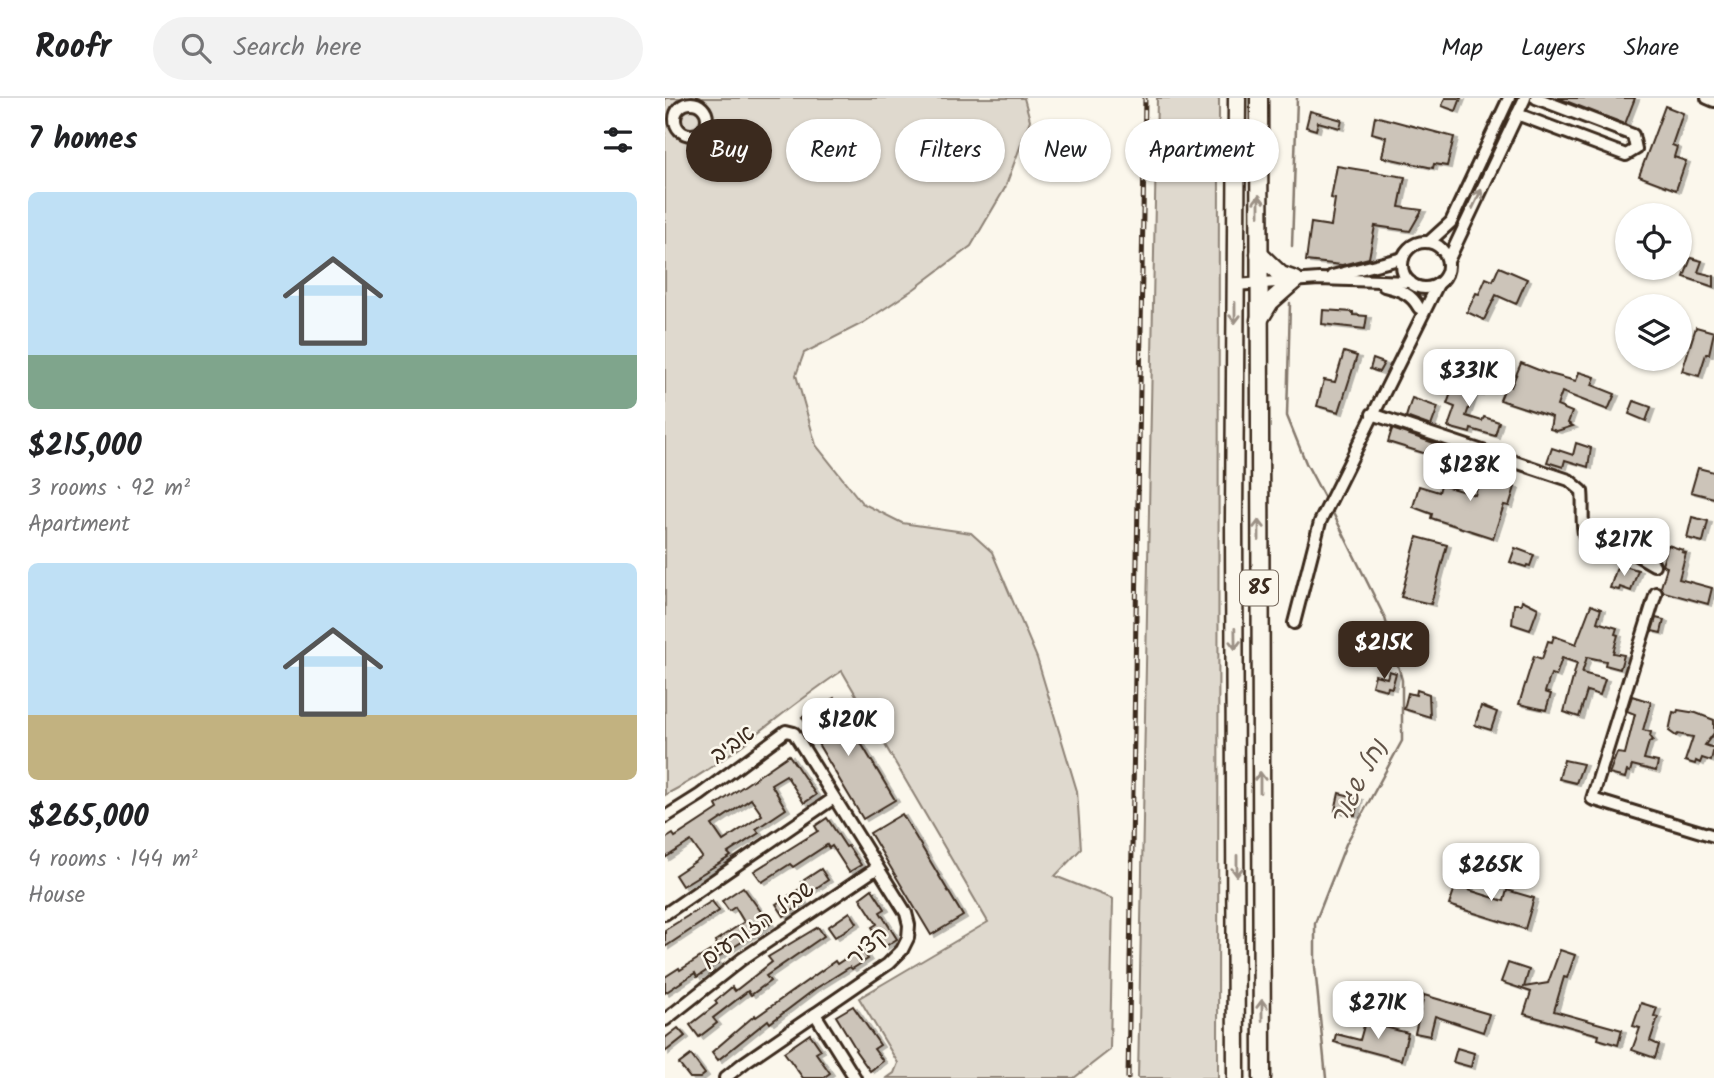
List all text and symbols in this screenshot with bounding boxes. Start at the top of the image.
search box [153,17,643,80]
text: Roofr [35,22,111,75]
text: Search here [233,27,361,69]
icon: search [177,29,215,67]
text: Map [1441,29,1483,68]
text: Layers [1521,29,1585,68]
text: Share [1623,29,1679,68]
text: 7 homes [28,116,138,164]
chip: Buy [686,119,772,182]
chip: Rent [786,119,881,182]
chip: Filters [895,119,1005,182]
chip: New [1019,119,1111,182]
chip: Apartment [1125,119,1279,182]
icon: filters [599,121,637,159]
one-way arrow [1471,189,1484,210]
one-way arrow [1252,194,1266,217]
map controls [1615,203,1692,371]
button: locate [1615,203,1692,280]
icon: home [270,238,396,364]
button: layers [1615,294,1692,371]
one-way arrow [1228,301,1242,324]
pin: $331K [1420,350,1518,409]
text: $331K [1439,354,1499,390]
text: $215,000 [28,423,142,471]
pin: $128K [1421,444,1519,503]
text: $128K [1439,448,1501,484]
text: 3 rooms · 92 m² [28,471,190,507]
text: Apartment [28,507,130,543]
pin: $217K [1575,518,1673,578]
one-way arrow [1252,519,1266,542]
text: $217K [1595,523,1653,559]
road number: 85 [1240,570,1278,606]
icon: home [270,609,396,735]
pin: $215K [1335,622,1433,681]
text: $215K [1354,626,1414,662]
one-way arrow [1228,627,1242,650]
pin: $120K [799,698,897,758]
text: $120K [818,703,878,739]
street label: אביב [703,716,763,774]
water label: נחל שגור [1320,731,1399,833]
one-way arrow [1253,771,1267,794]
text: $265,000 [28,794,149,842]
text: 4 rooms · 144 m² [28,842,198,878]
pin: $265K [1442,844,1540,903]
text: $265K [1459,848,1523,884]
one-way arrow [1230,854,1244,877]
street label: שביל הזורעים [694,872,822,978]
text: House [28,878,85,914]
street label: קציר [839,918,897,976]
pin: $271K [1329,982,1427,1041]
text: $271K [1349,986,1407,1022]
one-way arrow [1255,999,1269,1022]

